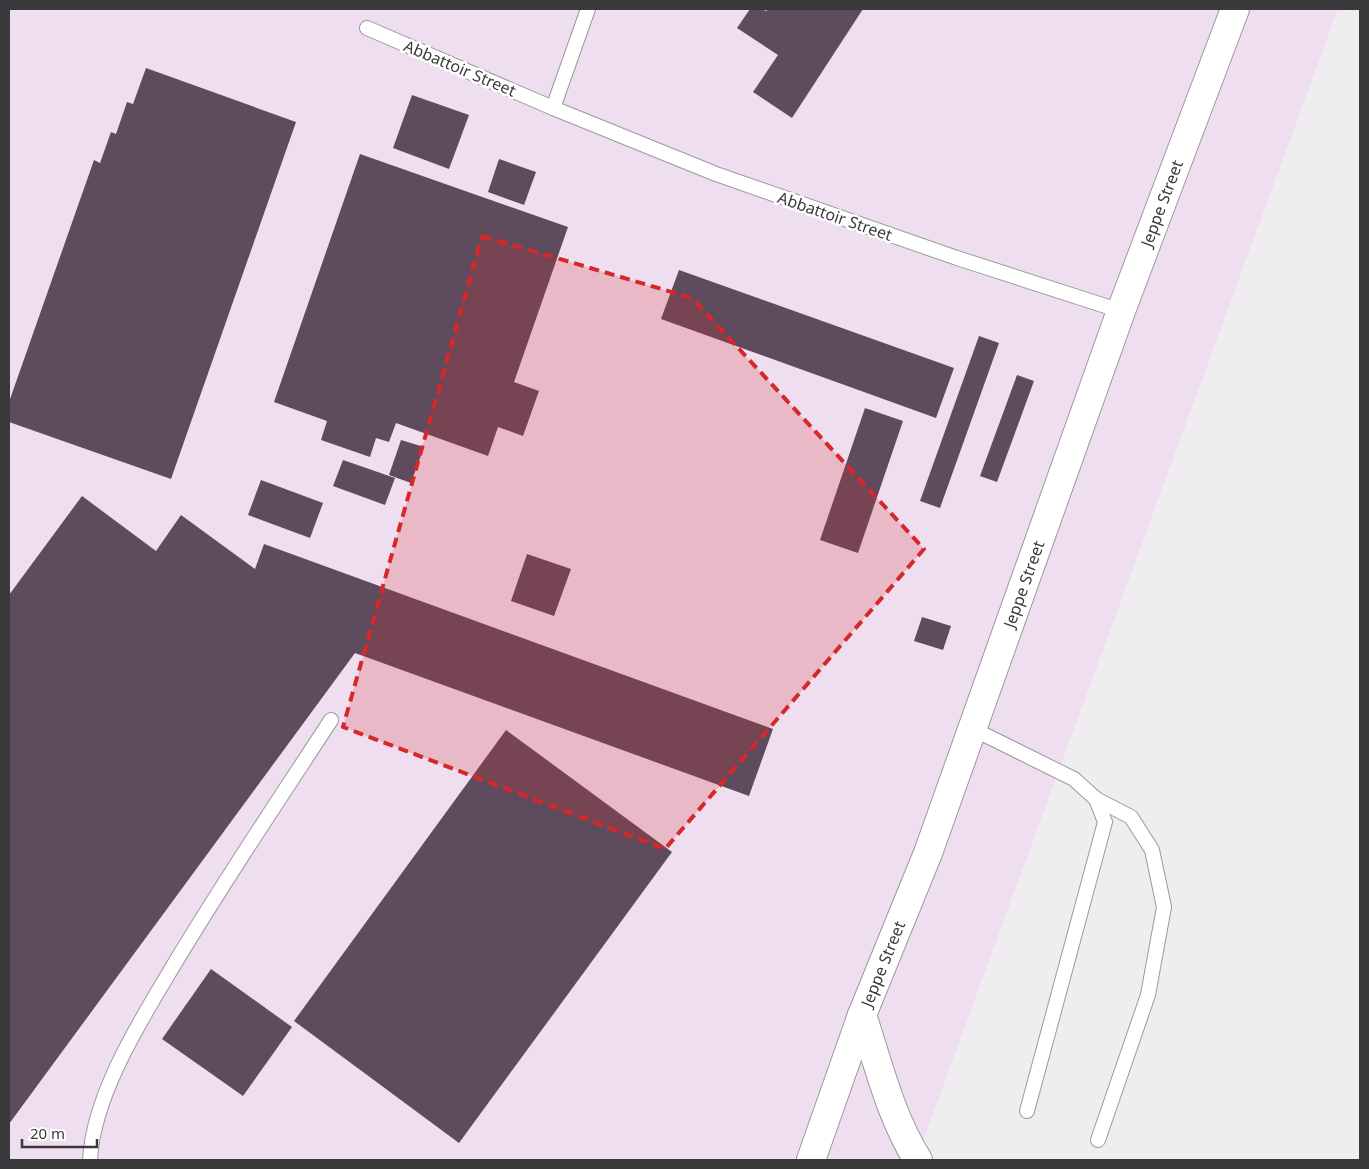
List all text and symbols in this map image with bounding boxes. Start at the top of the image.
street label: Abbattoir Street [401,34,520,102]
street label: Jeppe Street [1135,157,1188,252]
street label: Abbattoir Street [775,186,895,246]
street label: Jeppe Street [997,537,1049,633]
street label: Jeppe Street [855,917,910,1012]
scale bar [22,1116,98,1148]
text: 20 m [30,1123,65,1143]

